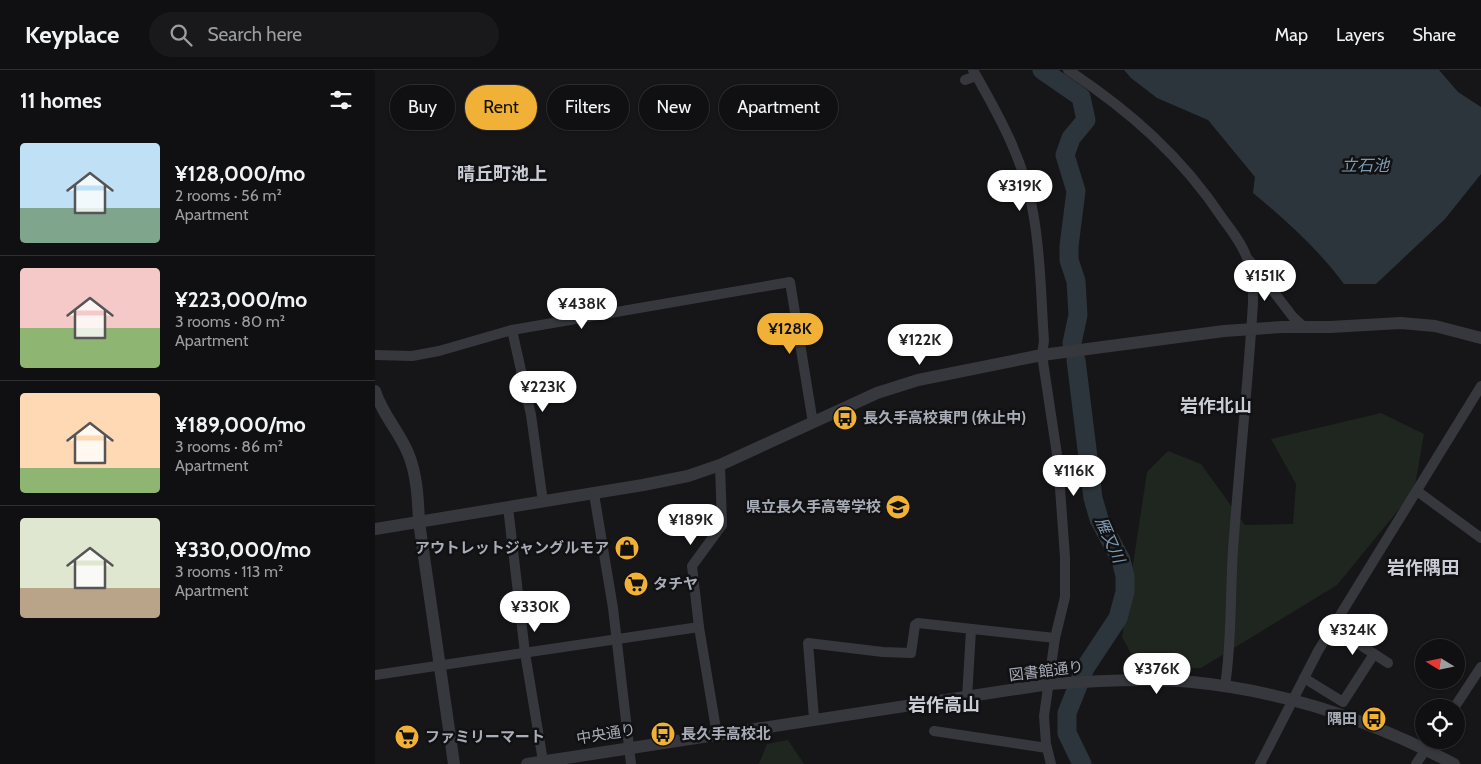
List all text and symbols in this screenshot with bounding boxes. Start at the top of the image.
search box [149,12,499,57]
text: Keyplace [25,20,119,49]
icon: search [167,21,195,49]
text: Search here [207,23,302,46]
text: Map [1275,24,1308,46]
text: Layers [1336,24,1385,46]
text: Share [1413,24,1456,46]
chip: Buy [390,85,455,130]
chip: Rent [465,85,537,130]
chip: Filters [547,85,629,130]
chip: New [639,85,709,130]
chip: Apartment [719,85,838,130]
icon: filters [327,86,355,114]
text: 11 homes [20,88,102,113]
water label: 立石池 [1341,156,1391,175]
text: ¥128,000/mo [175,161,305,186]
icon: home [60,163,120,223]
district label: 晴丘町池上 [457,163,547,185]
pin: ¥319K [985,170,1055,212]
text: ¥319K [998,176,1042,195]
text: 2 rooms · 56 m² [175,186,282,205]
text: Apartment [175,205,248,224]
pin: ¥151K [1230,260,1300,302]
text: ¥151K [1245,266,1285,285]
text: ¥223,000/mo [175,287,307,312]
icon: home [60,288,120,348]
pin: ¥438K [547,288,617,330]
text: ¥438K [558,294,606,313]
text: 3 rooms · 80 m² [175,312,285,331]
pin: ¥128K [755,312,825,355]
text: ¥128K [768,319,812,338]
pin: ¥122K [885,324,955,366]
text: ¥122K [899,330,941,349]
text: Apartment [175,331,248,350]
pin: ¥223K [508,370,578,413]
text: ¥223K [520,377,566,396]
district label: 岩作北山 [1180,395,1252,417]
bus stop icon: 長久手高校東門 (休止中) [832,405,858,431]
place label: 長久手高校東門 (休止中) [863,409,1026,427]
text: ¥189,000/mo [175,412,306,437]
icon: home [60,413,120,473]
text: 3 rooms · 86 m² [175,437,283,456]
pin: ¥116K [1039,454,1109,497]
text: Apartment [175,456,248,475]
text: ¥116K [1054,461,1094,480]
school or university icon: 県立長久手高等学校 [885,494,911,520]
place label: 県立長久手高等学校 [746,498,881,516]
pin: ¥189K [656,504,726,546]
text: ¥189K [669,510,713,529]
water label: 雁又川 [1092,514,1129,568]
shop icon: アウトレットジャングルモア [614,535,640,561]
text: ¥330,000/mo [175,537,311,562]
icon: home [60,538,120,598]
place label: アウトレットジャングルモア [415,539,609,557]
district label: 岩作隅田 [1387,557,1459,579]
text: 3 rooms · 113 m² [175,562,283,581]
supermarket icon: タチヤ [623,571,649,597]
place label: タチヤ [653,575,698,593]
text: Apartment [175,581,248,600]
pin: ¥330K [500,590,570,633]
text: ¥330K [511,597,559,616]
pin: ¥324K [1318,614,1388,656]
text: ¥324K [1330,620,1376,639]
north arrow [1415,639,1465,689]
map controls [1415,639,1465,749]
pin: ¥376K [1122,652,1192,695]
street label: 図書館通り [1008,657,1084,685]
text: ¥376K [1134,659,1180,678]
district label: 岩作高山 [908,694,980,716]
button: locate [1415,699,1465,749]
bus stop icon: 隅田 [1361,706,1387,732]
place label: 隅田 [1327,710,1357,728]
street label: 中央通り [575,720,637,748]
bus stop icon: 長久手高校北 [650,721,676,747]
supermarket icon: ファミリーマート [394,724,420,750]
place label: 長久手高校北 [681,725,771,743]
place label: ファミリーマート [425,728,545,746]

